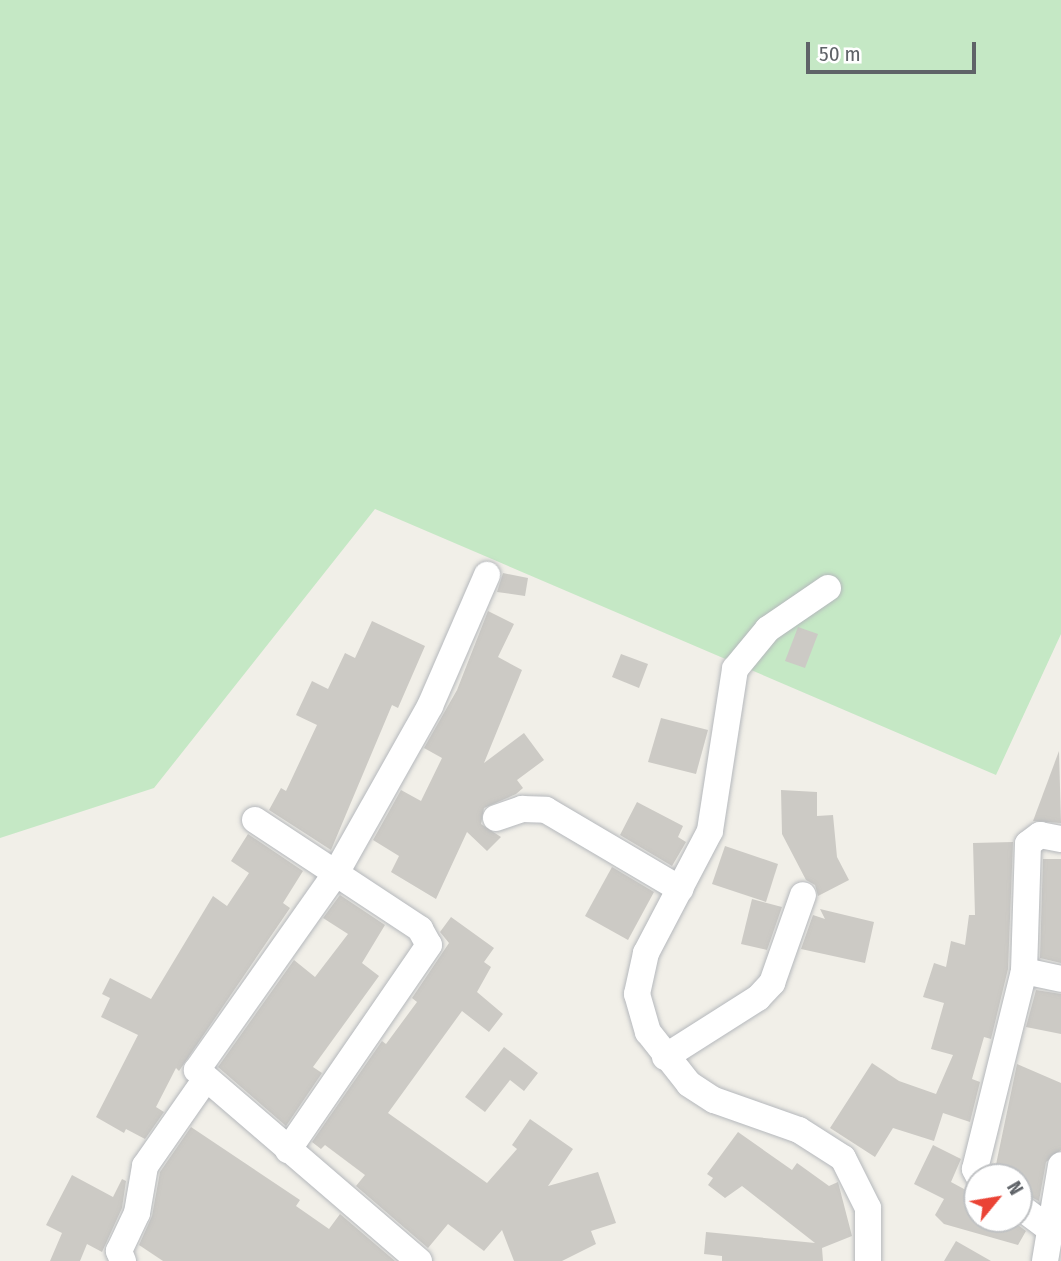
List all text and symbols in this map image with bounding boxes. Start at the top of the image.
scale bar [809,28,979,72]
text: 50 m [819,41,861,67]
north arrow [963,1163,1033,1233]
text: N [1002,1178,1028,1199]

